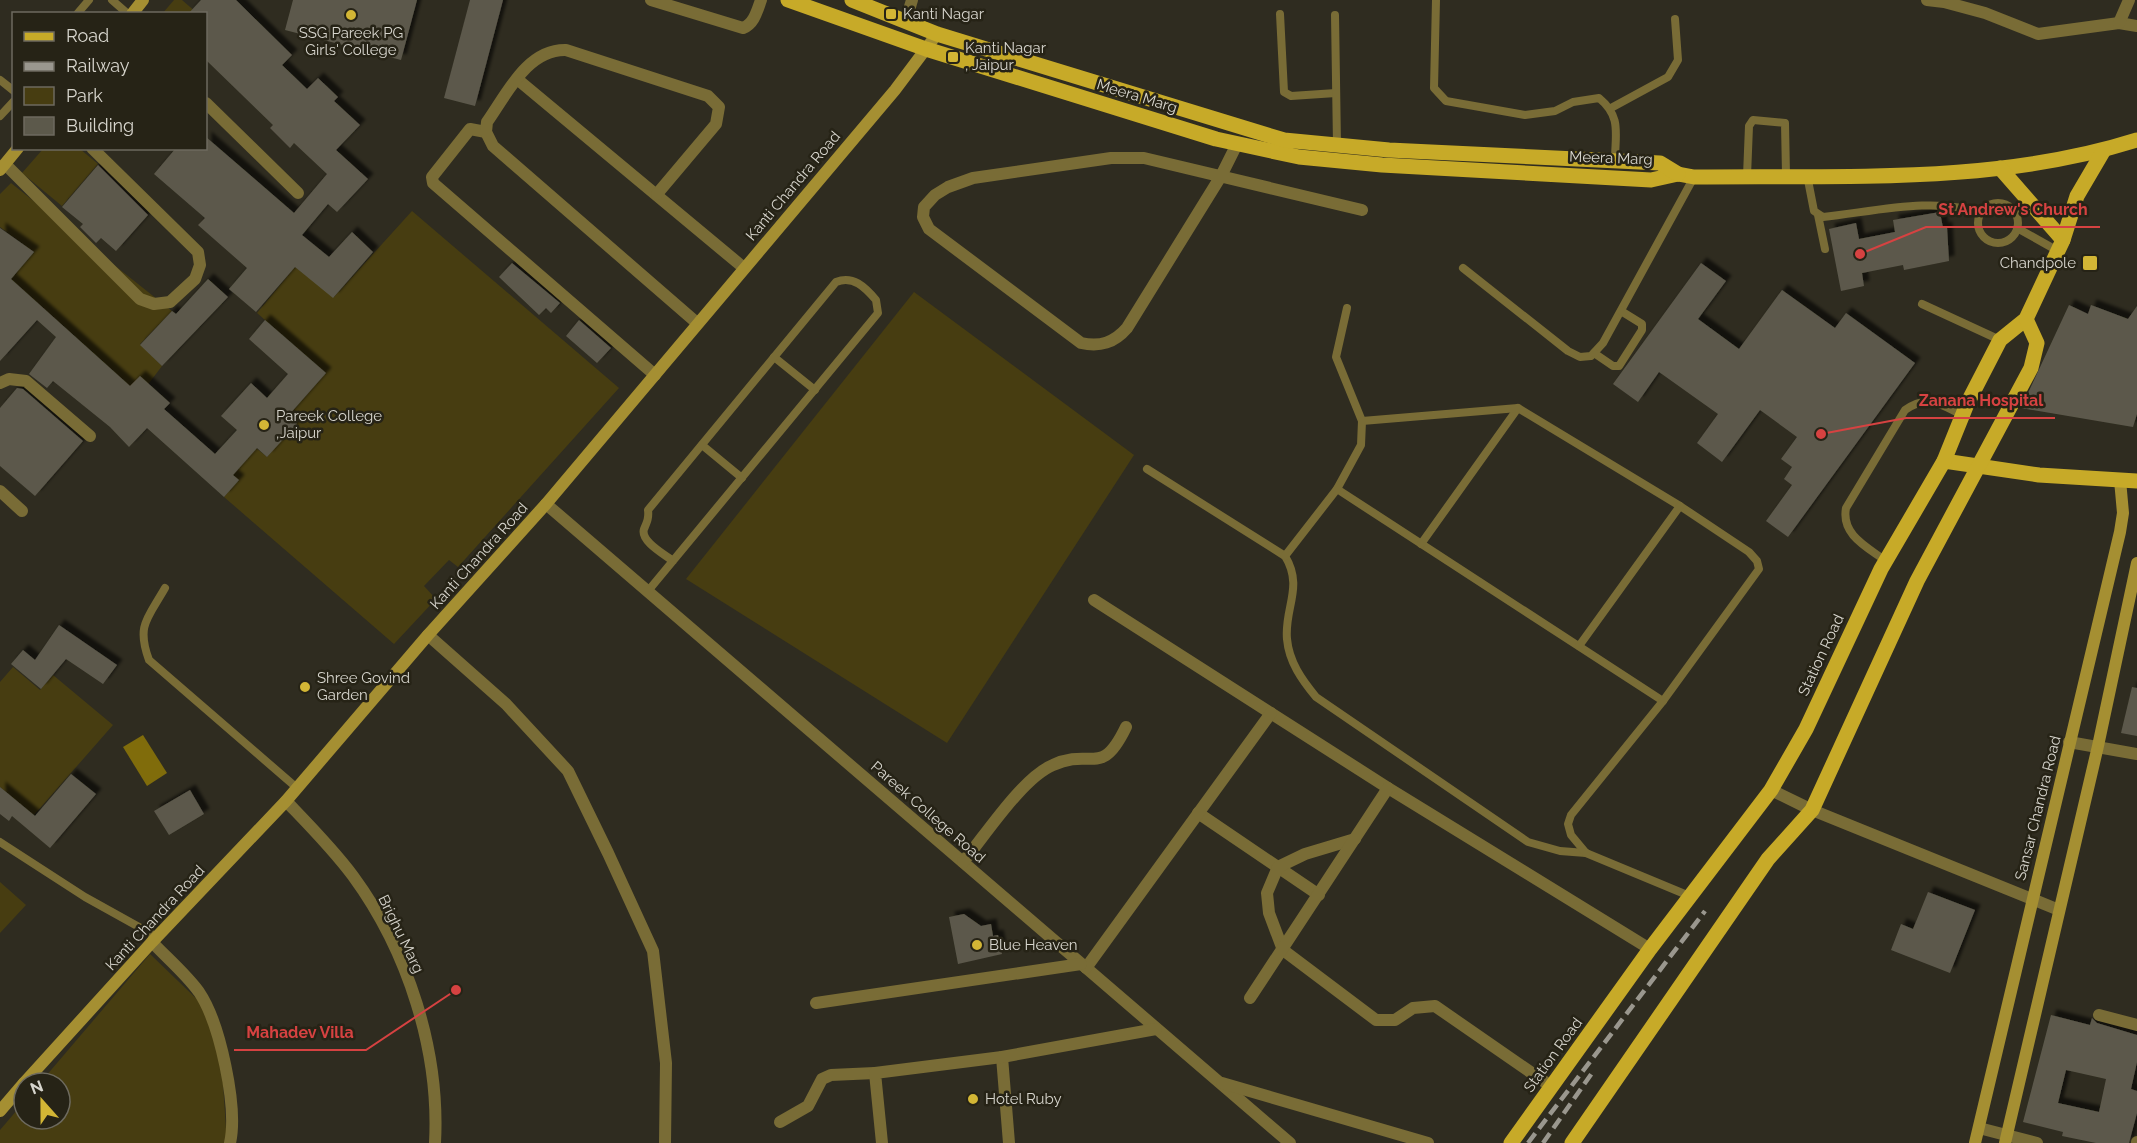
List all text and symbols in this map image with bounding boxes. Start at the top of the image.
place label: Kanti Nagar [903,5,985,23]
marker: Kanti Nagar [884,7,898,21]
marker: SSG Pareek PG Girls' College [344,8,358,22]
legend [12,12,207,150]
place label: SSG Pareek PG Girls' College [299,24,403,59]
text: Road [66,25,109,46]
place label: Kanti Nagar , Jaipur [965,39,1047,74]
marker: Kanti Nagar , Jaipur [946,50,960,64]
text: Railway [66,55,130,76]
street label: Meera Marg [1094,75,1180,117]
text: Park [66,85,103,106]
text: Building [66,115,134,136]
street label: Kanti Chandra Road [742,128,844,244]
street label: Meera Marg [1569,148,1653,168]
callout: St Andrew's Church [1926,193,2100,227]
text: St Andrew's Church [1938,200,2088,219]
place label: Chandpole [2000,254,2076,272]
marker: Chandpole [2081,254,2099,272]
callout: Zanana Hospital [1906,384,2055,418]
text: Zanana Hospital [1919,391,2044,410]
place label: Pareek College ,Jaipur [276,407,382,442]
marker: Pareek College ,Jaipur [257,418,271,432]
street label: Kanti Chandra Road [426,499,532,613]
street label: Station Road [1794,611,1848,699]
place label: Shree Govind Garden [317,669,410,704]
marker: Shree Govind Garden [298,680,312,694]
street label: Sansar Chandra Road [2011,734,2065,882]
street label: Pareek College Road [867,757,989,867]
street label: Kanti Chandra Road [102,862,208,974]
street label: Brighu Marg [374,892,428,976]
place label: Blue Heaven [989,936,1078,954]
marker: Blue Heaven [970,938,984,952]
street label: Station Road [1520,1014,1586,1096]
callout: Mahadev Villa [234,1016,366,1050]
text: Mahadev Villa [246,1023,354,1042]
north arrow [12,1071,72,1131]
text: N [28,1076,46,1099]
place label: Hotel Ruby [985,1090,1062,1108]
marker: Hotel Ruby [966,1092,980,1106]

